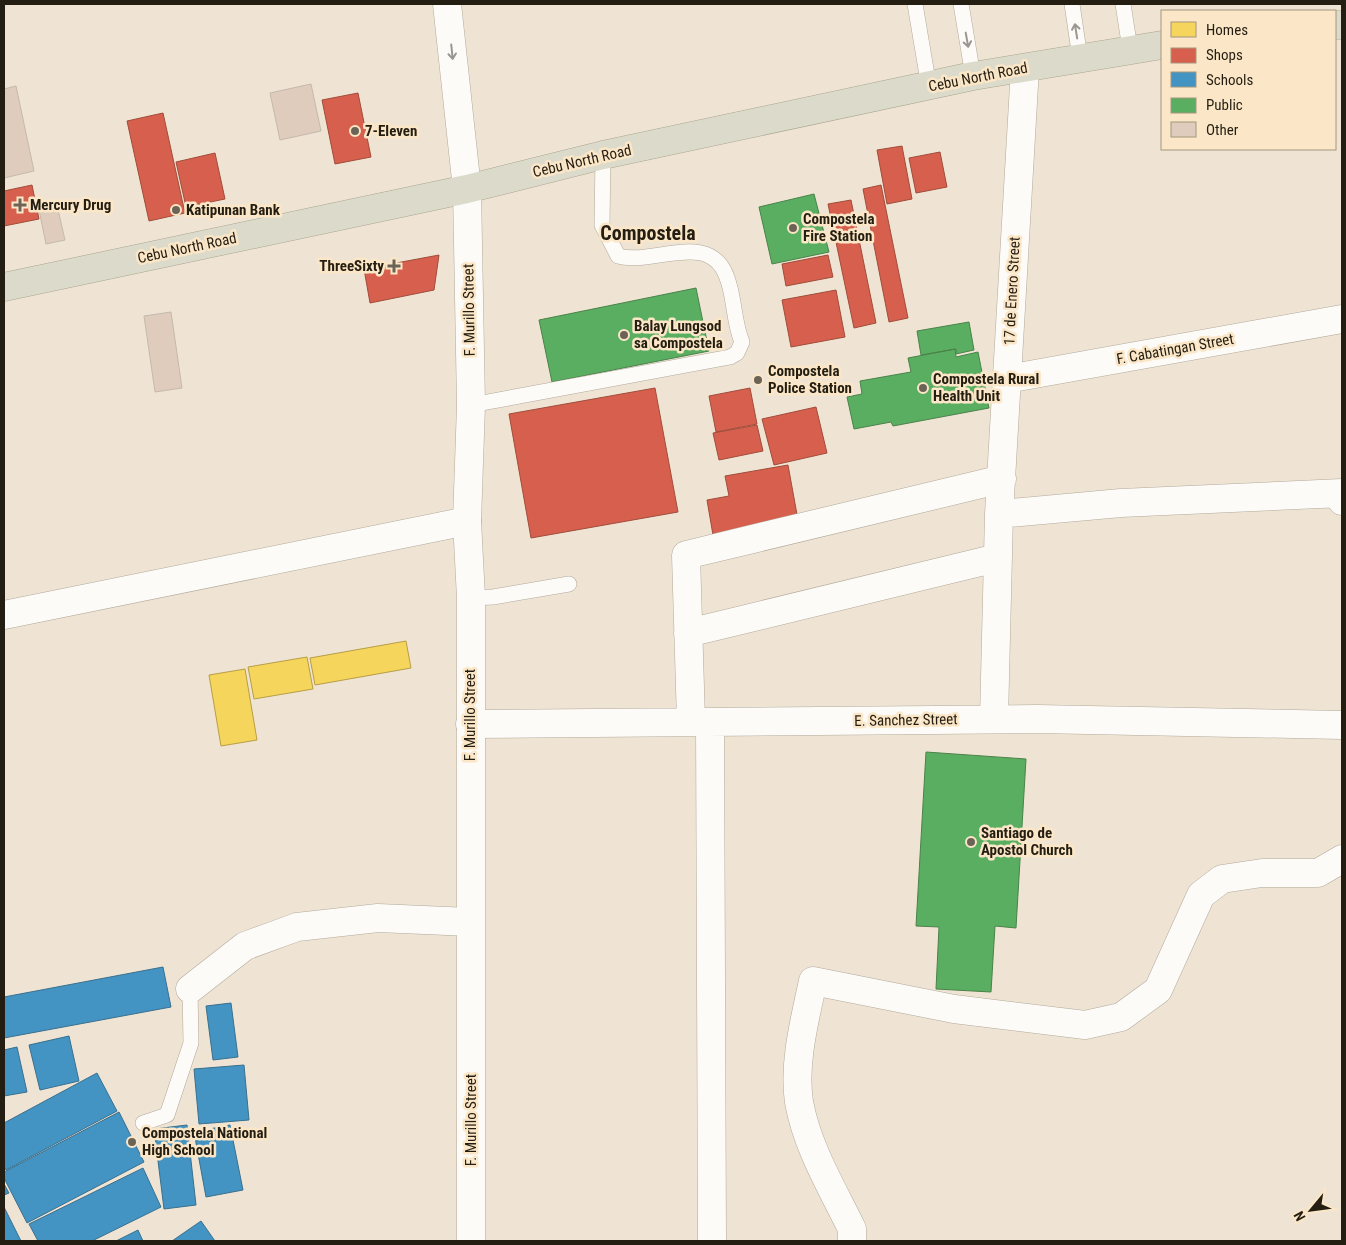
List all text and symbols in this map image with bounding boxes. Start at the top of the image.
legend [1161,10,1336,150]
text: Homes [1206,21,1248,39]
one-way arrow [1071,23,1081,39]
one-way arrow [963,32,973,48]
one-way arrow [447,44,457,60]
text: Shops [1206,46,1243,64]
street label: Cebu North Road [927,59,1029,95]
text: Schools [1206,71,1253,89]
text: Public [1206,96,1243,114]
text: Other [1206,121,1239,139]
place label: 7-Eleven [365,122,417,140]
marker: 7-Eleven [349,125,361,137]
street label: Cebu North Road [531,141,633,181]
place label: Mercury Drug [30,196,111,214]
marker: Mercury Drug [14,199,26,211]
place label: Katipunan Bank [186,201,281,219]
marker: Katipunan Bank [170,204,182,216]
place label: Compostela Fire Station [803,210,874,245]
district label: Compostela [600,221,696,245]
marker: Compostela Fire Station [787,222,799,234]
street label: Cebu North Road [136,229,238,267]
street label: 17 de Enero Street [1000,236,1024,346]
place label: ThreeSixty [319,257,384,275]
marker: ThreeSixty [388,260,400,272]
street label: F. Murillo Street [459,264,479,356]
place label: Balay Lungsod sa Compostela [634,317,723,352]
marker: Balay Lungsod sa Compostela [618,329,630,341]
street label: F. Cabatingan Street [1115,330,1235,368]
place label: Compostela Police Station [768,362,852,397]
place label: Compostela Rural Health Unit [933,370,1039,405]
marker: Compostela Police Station [752,374,764,386]
marker: Compostela Rural Health Unit [917,382,929,394]
street label: F. Murillo Street [461,669,479,761]
street label: E. Sanchez Street [854,710,958,730]
place label: Santiago de Apostol Church [981,824,1073,859]
marker: Santiago de Apostol Church [965,836,977,848]
street label: F. Murillo Street [462,1074,480,1166]
place label: Compostela National High School [142,1124,267,1159]
marker: Compostela National High School [126,1136,138,1148]
north arrow [1286,1185,1336,1235]
text: N [1291,1209,1309,1224]

